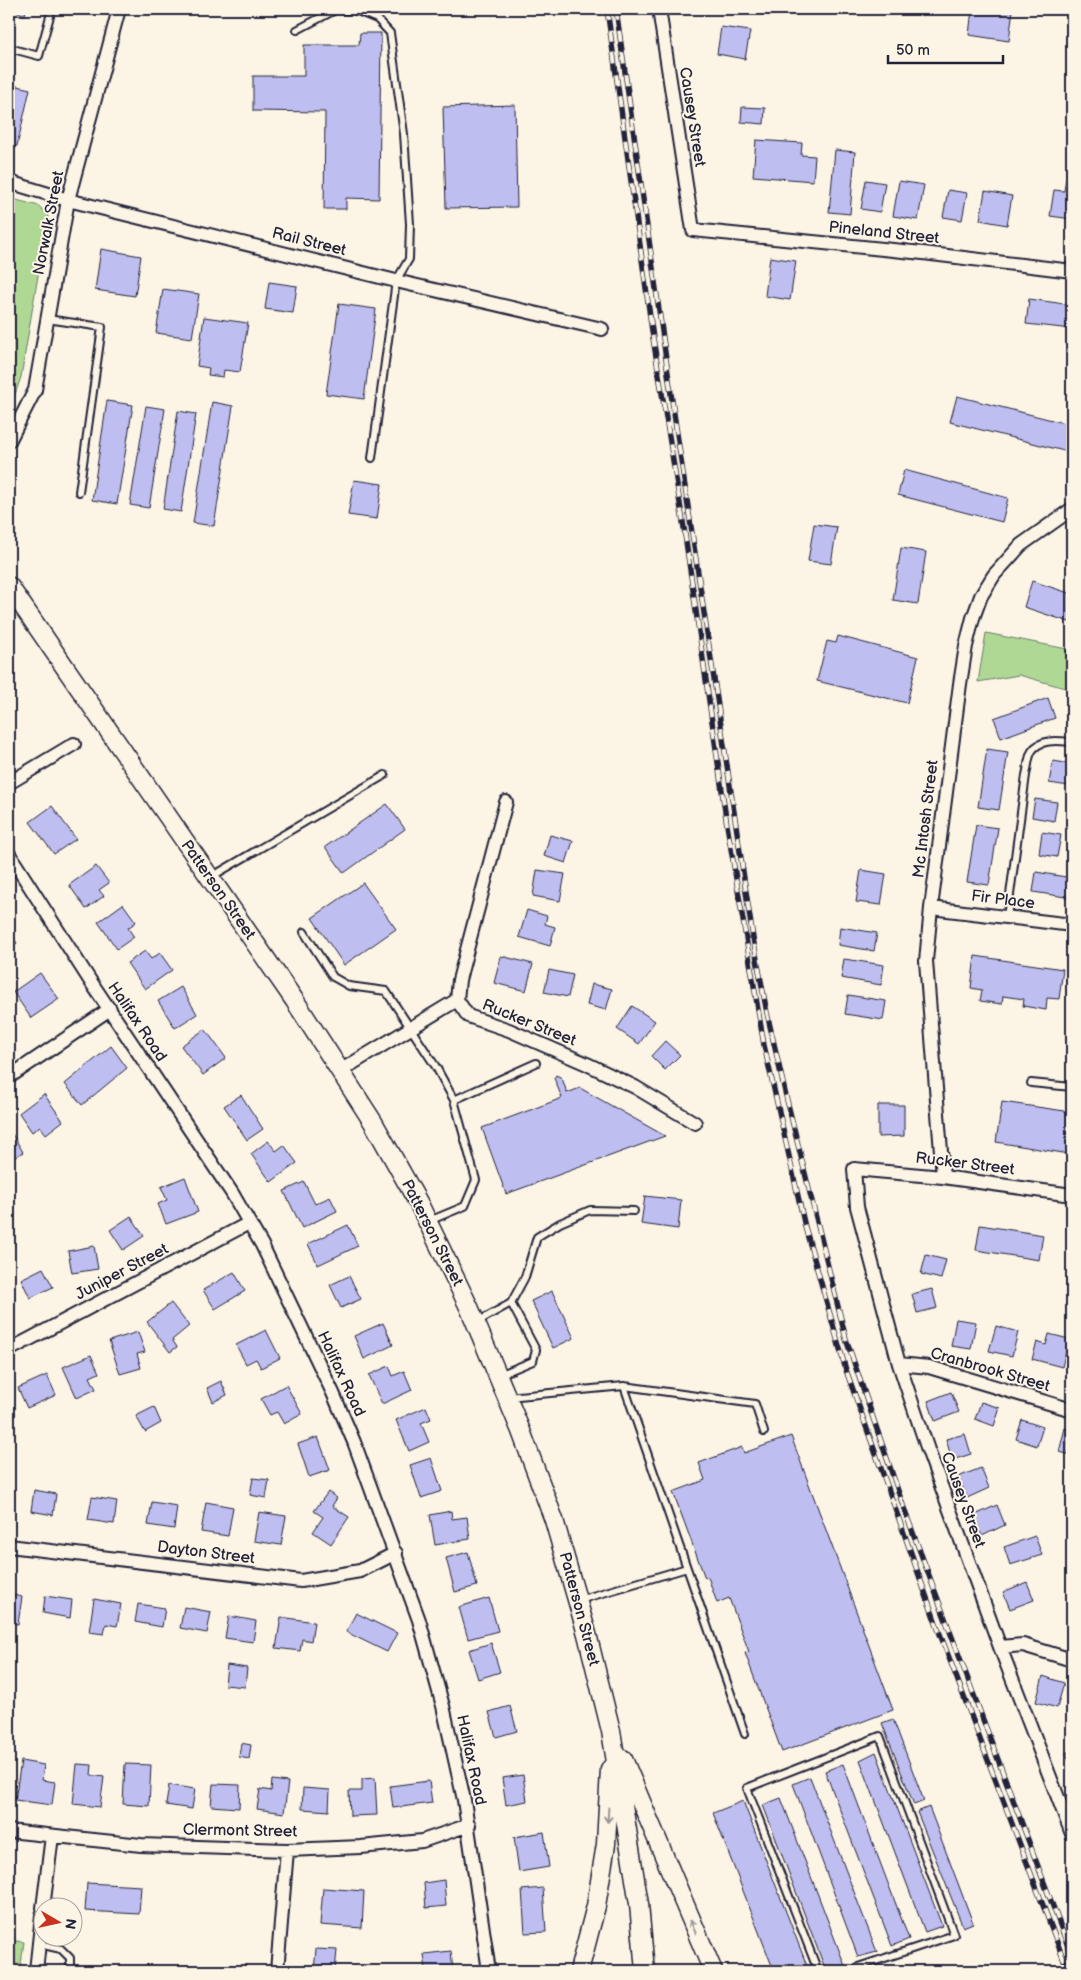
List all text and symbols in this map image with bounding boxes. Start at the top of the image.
scale bar [888,32,1004,64]
text: 50 m [896,41,930,60]
street label: Causey Street [675,66,709,168]
street label: Norwalk Street [30,169,68,277]
street label: Pineland Street [828,218,940,248]
street label: Rail Street [270,224,348,260]
street label: Mc Intosh Street [909,759,943,879]
street label: Patterson Street [177,837,259,943]
street label: Fir Place [970,887,1036,913]
street label: Halifax Road [103,979,171,1065]
street label: Rucker Street [479,996,579,1050]
street label: Rucker Street [914,1149,1016,1180]
street label: Patterson Street [397,1177,467,1290]
street label: Juniper Street [72,1240,172,1304]
street label: Halifax Road [313,1328,369,1420]
street label: Cranbrook Street [928,1344,1052,1396]
street label: Causey Street [937,1449,989,1551]
street label: Dayton Street [156,1538,256,1568]
street label: Patterson Street [555,1550,603,1668]
street label: Halifax Road [452,1713,490,1807]
one-way arrow [603,1807,612,1823]
street label: Clermont Street [183,1821,297,1841]
north arrow [32,1898,82,1948]
text: N [61,1917,80,1930]
one-way arrow [688,1920,698,1935]

